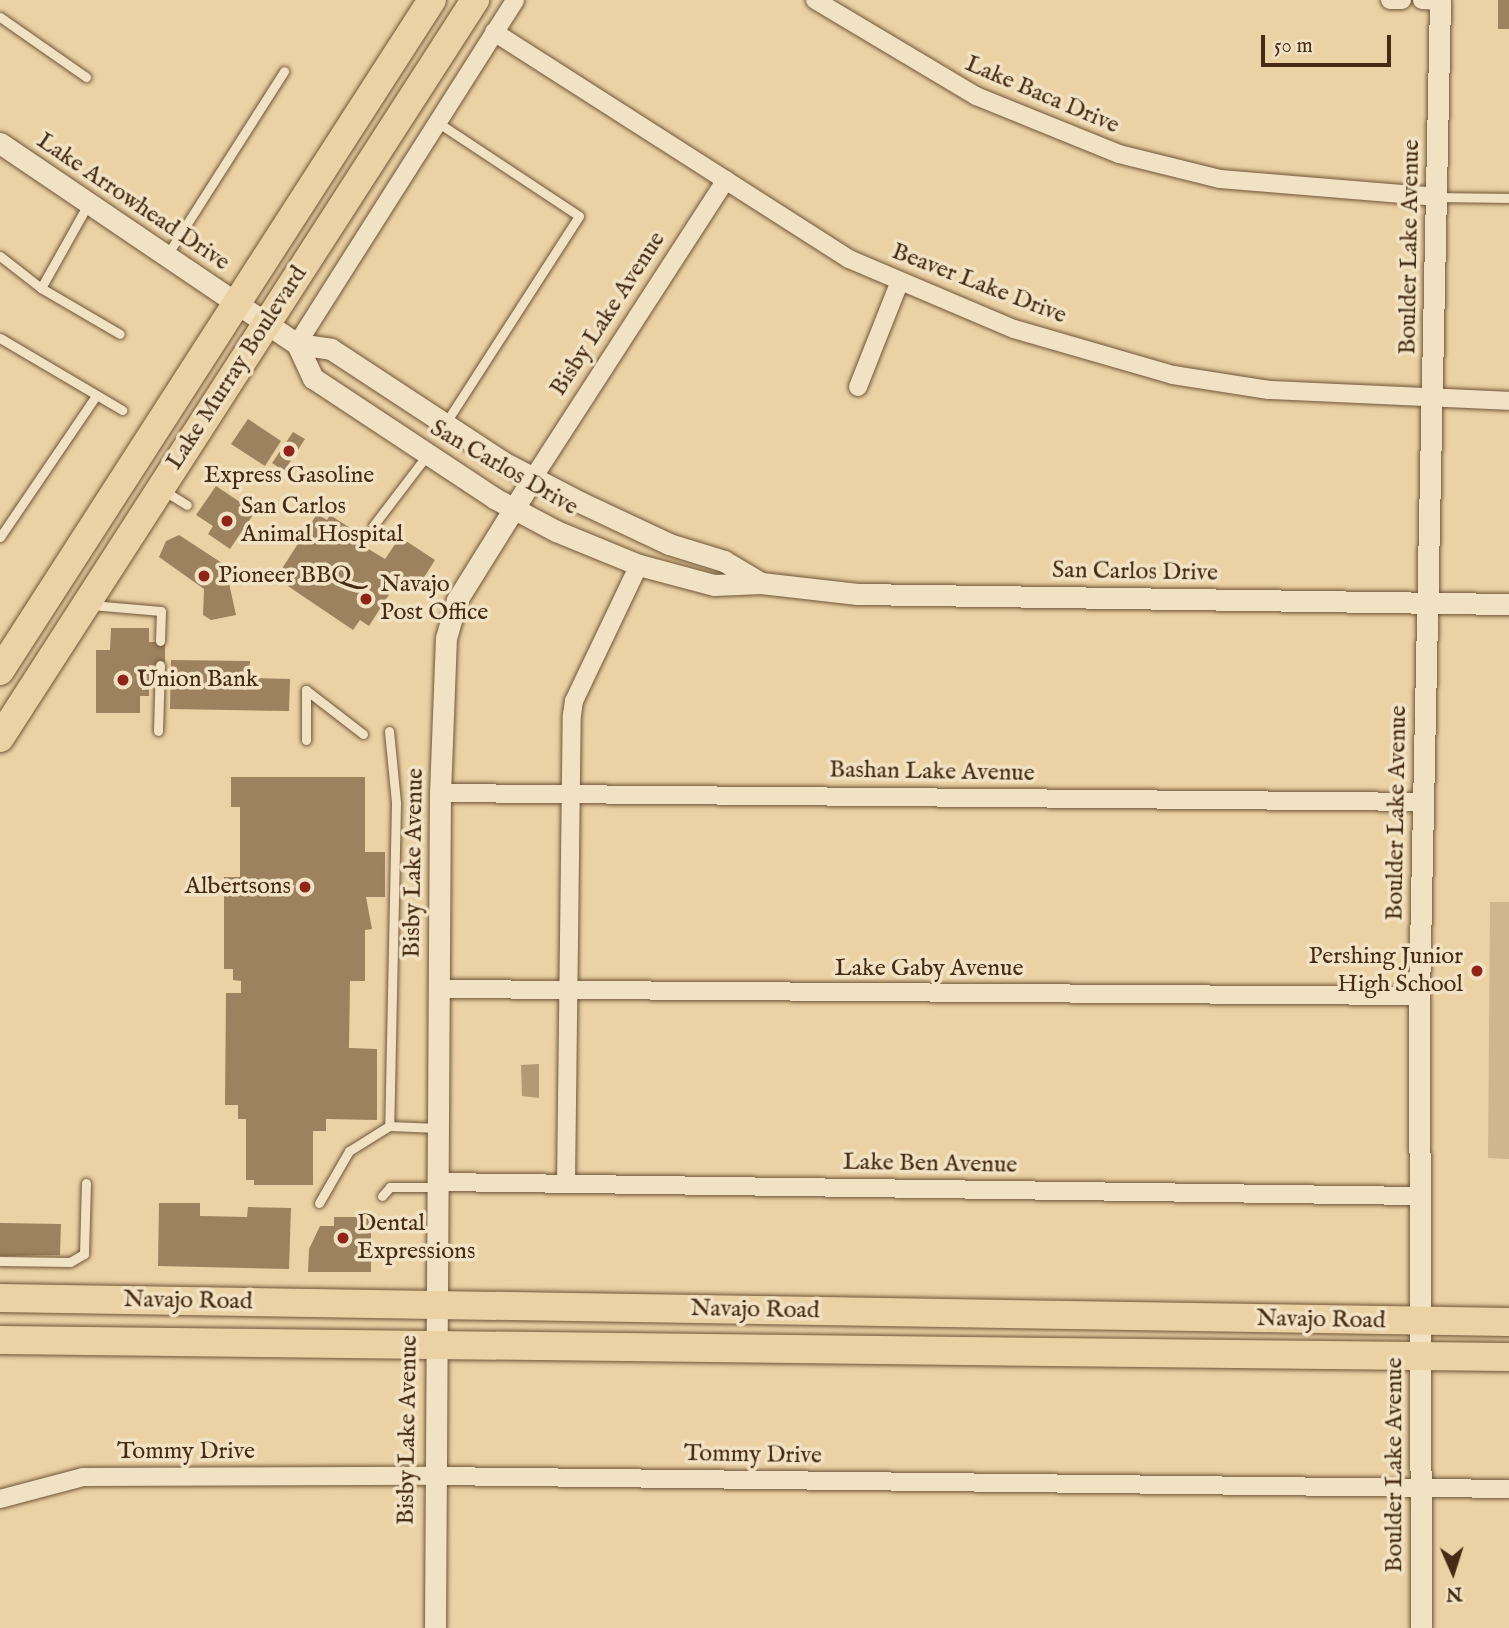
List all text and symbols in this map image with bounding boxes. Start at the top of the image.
scale bar [1264,21,1394,65]
text: 50 m [1274,33,1313,60]
street label: Lake Baca Drive [961,50,1123,140]
street label: Lake Arrowhead Drive [31,127,235,277]
street label: Boulder Lake Avenue [1394,139,1426,355]
street label: Bisby Lake Avenue [544,226,672,402]
street label: Beaver Lake Drive [888,237,1070,331]
street label: Lake Murray Boulevard [160,261,314,475]
street label: San Carlos Drive [425,414,583,522]
marker: Express Gasoline [281,443,297,459]
place label: Express Gasoline [204,462,374,490]
place label: San Carlos Animal Hospital [241,493,403,549]
marker: San Carlos Animal Hospital [219,513,235,529]
street label: San Carlos Drive [1052,556,1218,588]
place label: Pioneer BBQ [218,562,351,590]
marker: Pioneer BBQ [196,568,212,584]
place label: Navajo Post Office [380,571,488,627]
marker: Navajo Post Office [358,591,374,607]
place label: Union Bank [137,666,259,694]
marker: Union Bank [115,672,131,688]
street label: Boulder Lake Avenue [1381,705,1413,921]
street label: Bashan Lake Avenue [829,756,1035,788]
street label: Bisby Lake Avenue [398,768,430,958]
place label: Albertsons [185,873,291,901]
marker: Albertsons [297,879,313,895]
place label: Pershing Junior High School [1309,943,1463,999]
street label: Lake Gaby Avenue [835,955,1023,983]
marker: Pershing Junior High School [1469,963,1485,979]
street label: Lake Ben Avenue [842,1148,1018,1180]
place label: Dental Expressions [357,1210,475,1266]
marker: Dental Expressions [335,1230,351,1246]
street label: Navajo Road [123,1285,253,1317]
street label: Navajo Road [690,1294,820,1326]
street label: Navajo Road [1256,1304,1386,1336]
street label: Bisby Lake Avenue [392,1335,424,1525]
street label: Boulder Lake Avenue [1381,1357,1409,1573]
street label: Tommy Drive [117,1438,255,1466]
street label: Tommy Drive [684,1439,822,1471]
north arrow [1418,1537,1488,1607]
text: N [1445,1581,1463,1605]

